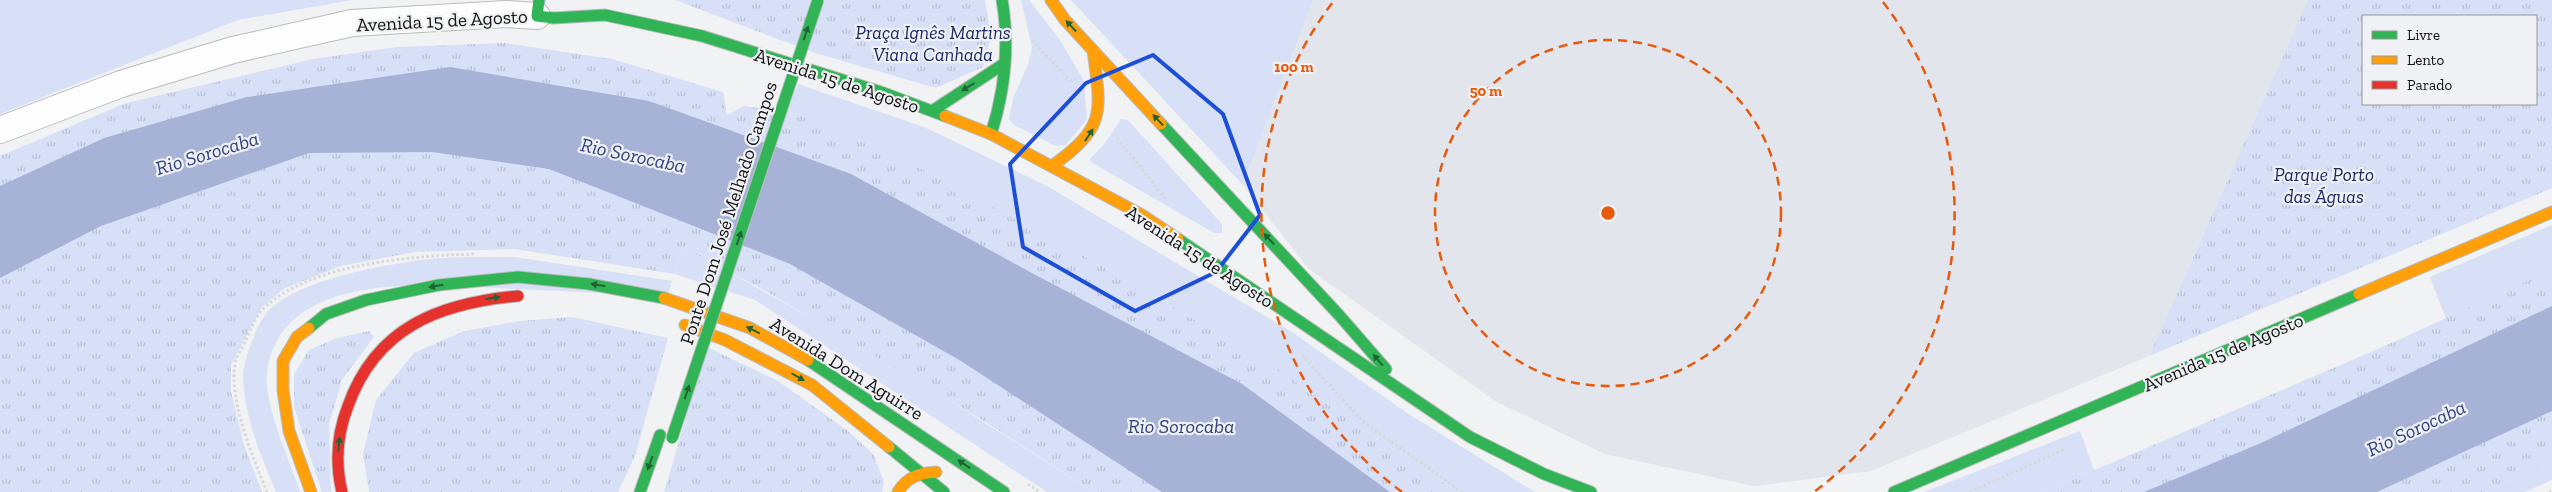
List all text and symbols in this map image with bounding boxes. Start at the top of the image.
street label: Avenida 15 de Agosto [356,5,529,36]
legend [2362,15,2537,105]
one-way arrow [1065,20,1076,33]
park label: Praça Ignês Martins Viana Canhada [855,21,1011,66]
one-way arrow [803,26,811,41]
text: Livre [2407,26,2440,44]
street label: Avenida 15 de Agosto [752,43,922,118]
text: Lento [2407,51,2444,69]
text: 100 m [1274,58,1314,76]
text: Parado [2407,76,2453,94]
street label: Ponte Dom José Melhado Campos [675,79,782,348]
one-way arrow [962,82,975,91]
text: 50 m [1470,82,1502,100]
one-way arrow [1152,115,1164,127]
water label: Rio Sorocaba [153,126,261,180]
one-way arrow [1084,129,1093,142]
water label: Rio Sorocaba [578,132,688,178]
park label: Parque Porto das Águas [2274,163,2374,208]
street label: Avenida 15 de Agosto [1121,200,1278,313]
centre of rings [1599,204,1617,222]
one-way arrow [735,230,743,245]
one-way arrow [1263,234,1275,246]
one-way arrow [589,281,605,289]
one-way arrow [428,282,444,290]
one-way arrow [486,294,502,302]
street label: Avenida 15 de Agosto [2140,308,2307,397]
street label: Avenida Dom Aguirre [766,312,928,425]
one-way arrow [746,326,761,334]
one-way arrow [1373,354,1384,366]
one-way arrow [791,373,806,381]
one-way arrow [684,384,692,399]
water label: Rio Sorocaba [2363,395,2469,461]
water label: Rio Sorocaba [1128,414,1234,438]
one-way arrow [335,435,343,451]
one-way arrow [646,456,653,471]
one-way arrow [957,460,971,469]

